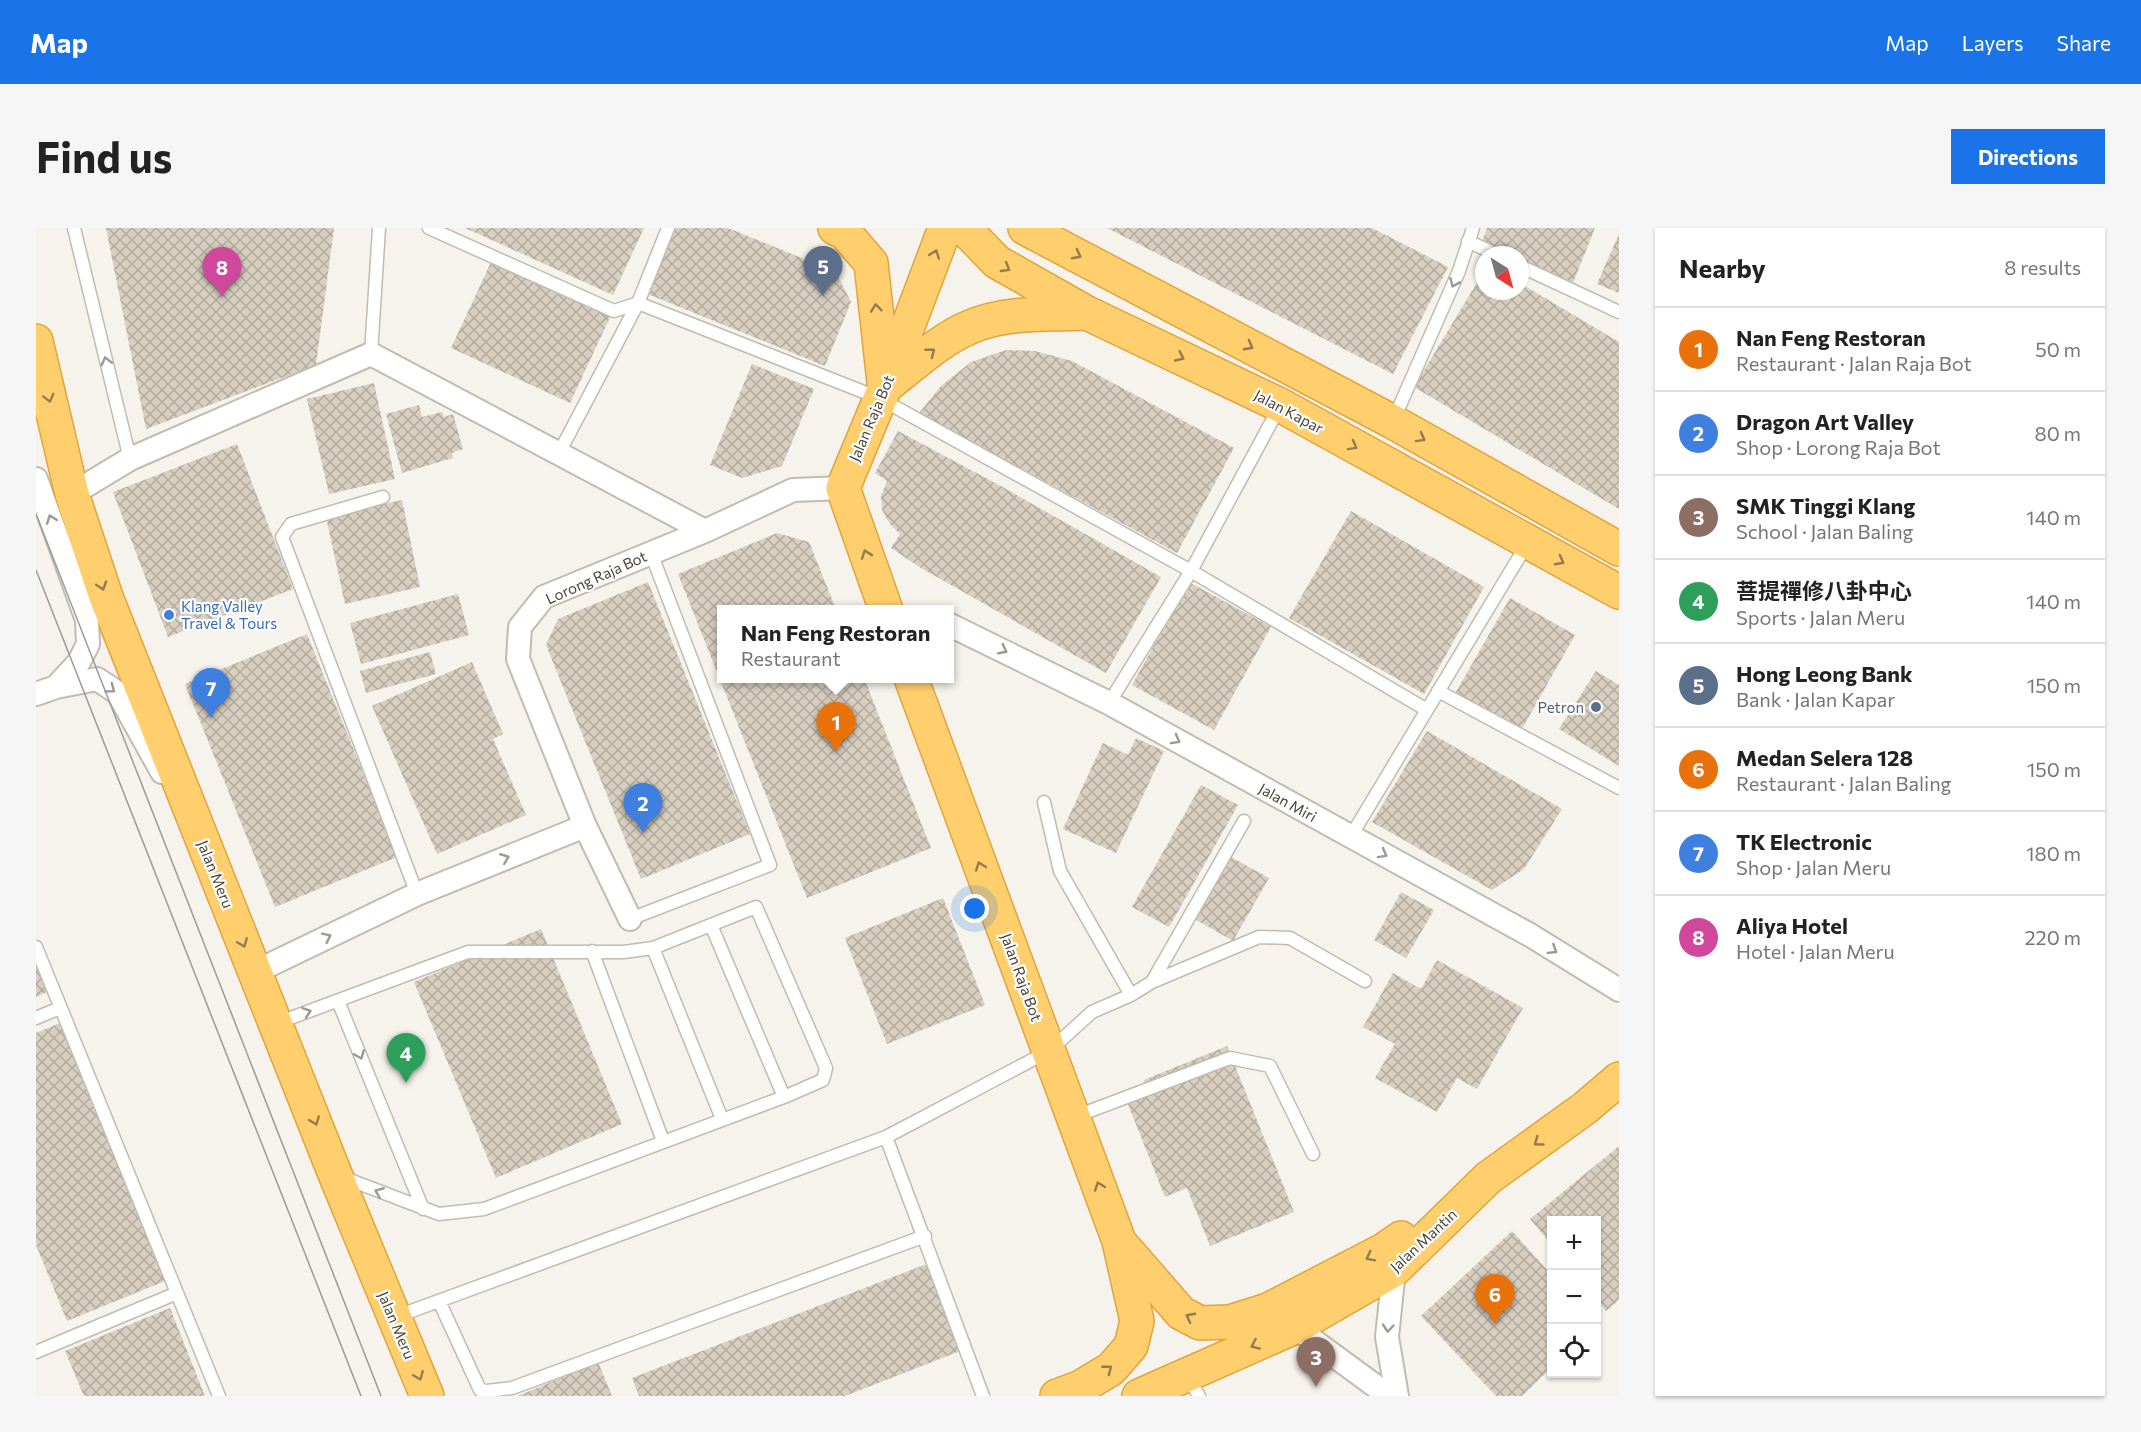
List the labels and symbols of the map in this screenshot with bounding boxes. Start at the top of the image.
north arrow [1475,246,1529,300]
pin: 5 [804,247,842,296]
pin: 8 [202,248,242,297]
one-way arrow [1070,248,1081,259]
one-way arrow [928,249,940,260]
one-way arrow [1000,260,1011,272]
one-way arrow [1449,277,1461,288]
one-way arrow [870,303,883,313]
one-way arrow [1243,339,1253,350]
one-way arrow [924,348,935,359]
one-way arrow [1173,350,1184,362]
one-way arrow [101,356,114,366]
street label: Jalan Raja Bot [845,372,897,464]
street label: Jalan Kapar [1251,385,1327,437]
one-way arrow [41,393,54,403]
one-way arrow [1415,431,1425,442]
one-way arrow [1347,438,1357,450]
one-way arrow [45,514,58,525]
street label: Lorong Raja Bot [543,547,649,607]
one-way arrow [861,549,874,560]
one-way arrow [1554,554,1565,565]
one-way arrow [95,580,108,591]
place label: Klang Valley Travel & Tours [181,597,277,632]
marker: Klang Valley Travel & Tours [162,608,176,622]
one-way arrow [996,643,1007,654]
pin: 7 [192,668,231,718]
one-way arrow [104,682,115,693]
place label: Petron [1538,698,1584,716]
marker: Petron [1589,700,1603,714]
pin: 1 [816,702,856,752]
one-way arrow [1170,733,1180,744]
street label: Jalan Miri [1256,779,1320,825]
pin: 2 [624,784,662,833]
street label: Jalan Meru [194,837,238,911]
one-way arrow [1377,847,1387,858]
one-way arrow [499,853,509,866]
one-way arrow [975,861,988,871]
your location [960,894,989,923]
street label: Jalan Raja Bot [998,930,1046,1024]
one-way arrow [320,933,331,945]
one-way arrow [236,937,248,948]
one-way arrow [1547,942,1557,954]
one-way arrow [301,1007,312,1020]
pin: 4 [386,1034,425,1083]
one-way arrow [353,1049,365,1060]
one-way arrow [307,1115,320,1126]
one-way arrow [1533,1135,1544,1146]
one-way arrow [1094,1182,1106,1193]
one-way arrow [374,1186,385,1199]
street label: Jalan Mantin [1386,1205,1460,1275]
one-way arrow [1365,1250,1376,1262]
pin: 6 [1476,1274,1514,1324]
street label: Jalan Meru [375,1288,419,1362]
one-way arrow [1186,1313,1197,1325]
one-way arrow [1382,1323,1395,1332]
one-way arrow [1250,1338,1261,1350]
pin: 3 [1296,1338,1336,1387]
one-way arrow [1102,1366,1113,1377]
one-way arrow [412,1370,424,1381]

